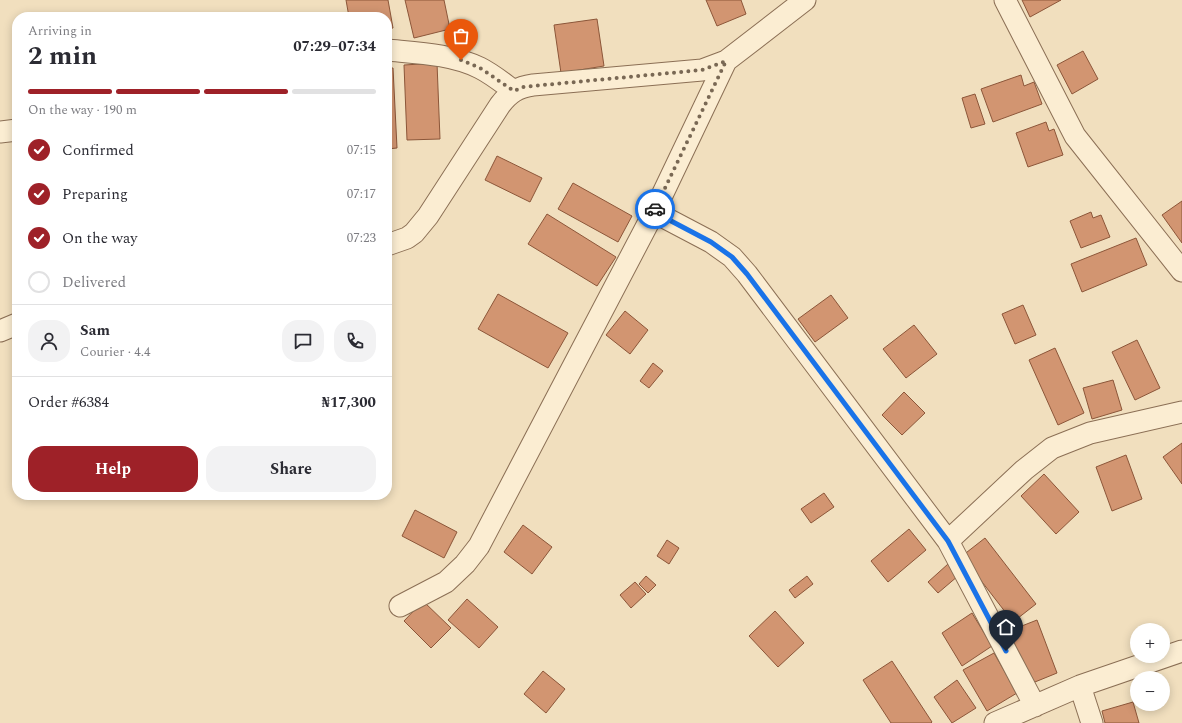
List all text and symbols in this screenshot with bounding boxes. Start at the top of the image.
pin [444,19,478,60]
text: Arriving in [28,21,92,41]
icon: bag [450,25,472,47]
text: 07:29–07:34 [293,35,376,58]
text: 2 min [28,36,97,76]
text: On the way · 190 m [28,100,137,120]
icon: check [28,139,50,161]
text: Confirmed [62,139,134,162]
text: 07:15 [347,140,376,160]
icon: check [28,183,50,205]
text: Preparing [62,183,128,206]
text: 07:17 [347,184,376,204]
courier [635,189,675,229]
icon: car [644,198,666,220]
icon: check [28,227,50,249]
text: On the way [62,227,137,250]
text: 07:23 [347,228,376,248]
text: Delivered [62,271,126,294]
text: Sam [80,319,110,342]
button: person [28,320,70,362]
button: chat [282,320,324,362]
button: phone [334,320,376,362]
text: Courier · 4.4 [80,342,150,362]
text: Order #6384 [28,391,109,414]
text: ₦17,300 [321,391,376,414]
button: Help [28,446,198,492]
button: Share [206,446,376,492]
pin [989,610,1023,651]
icon: home [995,616,1017,638]
map controls [1130,623,1170,711]
button: + [1130,623,1170,663]
button: − [1130,671,1170,711]

